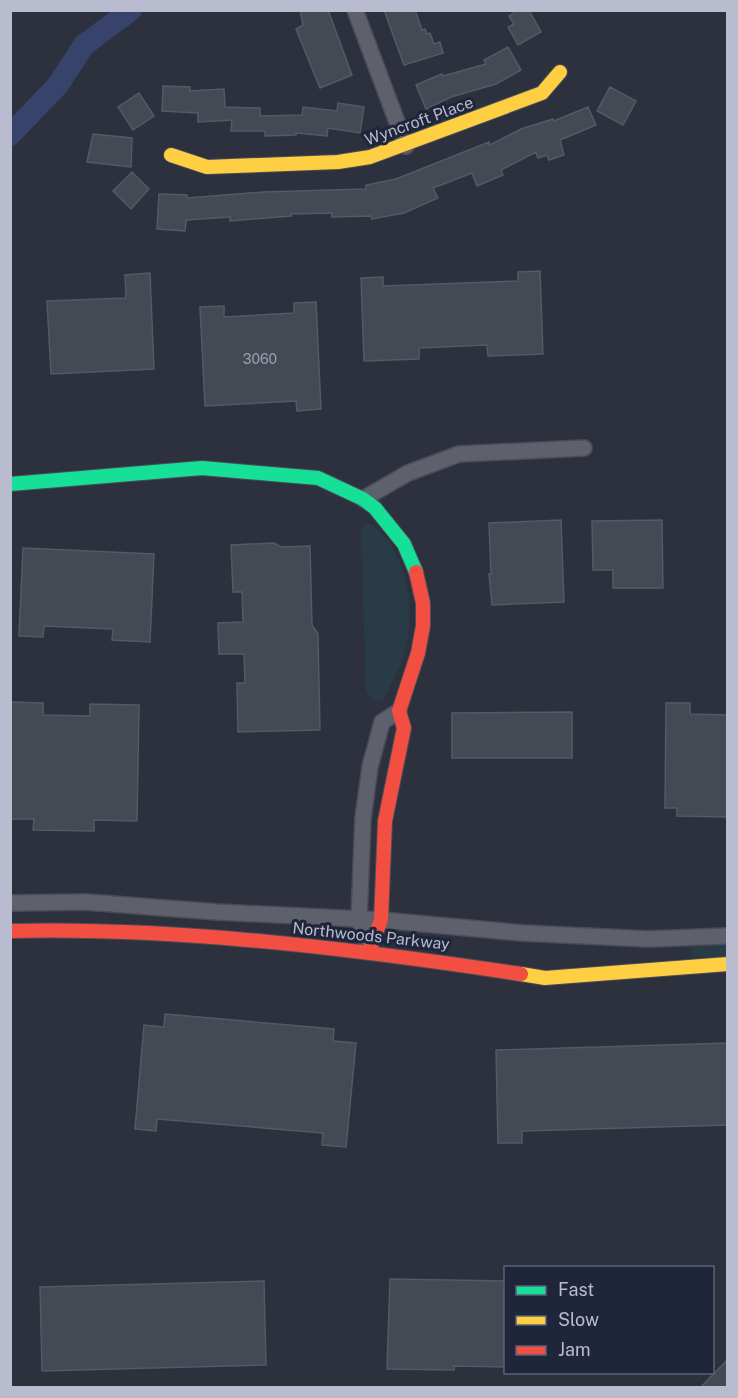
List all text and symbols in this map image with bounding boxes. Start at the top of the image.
street label: Wyncroft Place [362,93,476,149]
house number: 3060 [243,351,277,367]
street label: Northwoods Parkway [292,918,451,954]
legend [504,1266,714,1374]
text: Fast [558,1279,594,1300]
text: Slow [558,1309,599,1330]
text: Jam [558,1339,591,1360]

